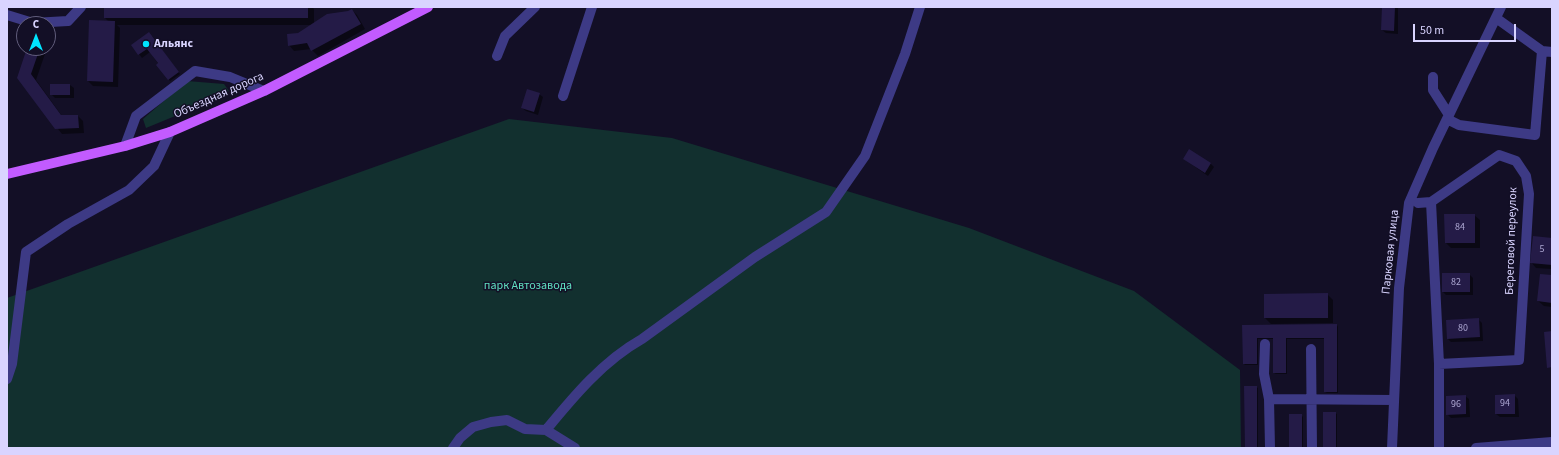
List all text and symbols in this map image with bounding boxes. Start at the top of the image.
north arrow [16,16,56,56]
scale bar [1415,16,1518,42]
text: С [33,17,39,32]
text: 50 m [1420,22,1444,39]
place label: Альянс [154,37,193,51]
marker: Альянс [141,39,151,49]
street label: Объездная дорога [172,70,266,122]
street label: Береговой переулок [1503,187,1521,295]
street label: Парковая улица [1379,209,1403,295]
house number: 84 [1455,222,1465,234]
house number: 5 [1540,244,1544,256]
house number: 82 [1451,277,1461,289]
park label: парк Автозавода [484,279,572,293]
house number: 80 [1458,323,1468,335]
house number: 94 [1500,398,1510,410]
house number: 96 [1451,399,1461,411]

